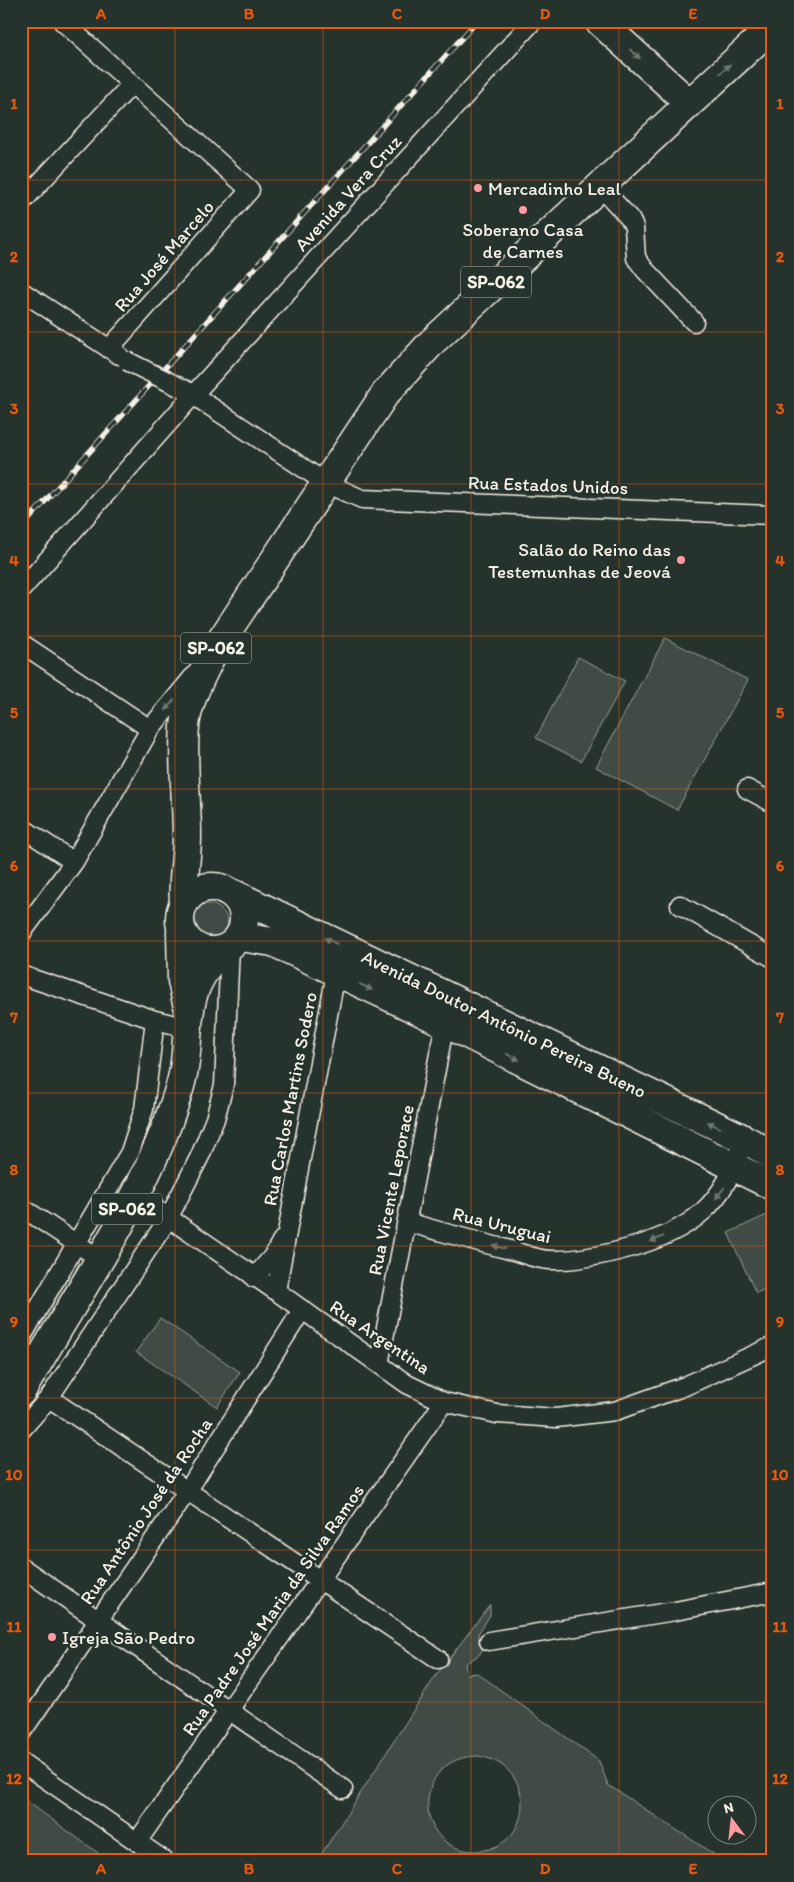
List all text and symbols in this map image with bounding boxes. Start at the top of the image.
text: A [95,4,107,23]
text: B [244,4,255,23]
text: C [392,4,403,23]
text: D [540,4,551,23]
text: E [689,4,698,23]
one-way arrow [629,48,641,59]
one-way arrow [719,63,731,75]
text: 1 [10,94,18,113]
text: 1 [776,94,784,113]
street label: Avenida Vera Cruz [290,130,406,256]
place label: Mercadinho Leal [488,177,622,200]
marker: Mercadinho Leal [472,182,484,194]
street label: Rua José Marcelo [109,195,219,317]
marker: Soberano Casa de Carnes [517,204,529,216]
place label: Soberano Casa de Carnes [463,218,584,263]
text: 2 [10,247,19,266]
text: 2 [776,247,785,266]
road number: SP-062 [461,266,531,298]
text: 3 [10,399,19,418]
text: 3 [776,399,785,418]
street label: Rua Estados Unidos [467,471,629,499]
place label: Salão do Reino das Testemunhas de Jeová [488,538,671,583]
text: 4 [9,551,19,570]
text: 4 [775,551,785,570]
marker: Salão do Reino das Testemunhas de Jeová [675,554,687,566]
road number: SP-062 [181,632,251,664]
one-way arrow [164,698,175,711]
text: 5 [10,703,19,722]
text: 5 [776,703,785,722]
text: 6 [10,856,19,875]
text: 6 [776,856,785,875]
one-way arrow [324,937,338,945]
street label: Avenida Doutor Antônio Pereira Bueno [358,945,650,1103]
one-way arrow [359,983,373,991]
street label: Rua Carlos Martins Sodero [258,990,322,1208]
text: 7 [9,1008,18,1027]
text: 7 [775,1008,784,1027]
one-way arrow [506,1053,520,1061]
street label: Rua Vicente Leporace [363,1103,419,1277]
one-way arrow [707,1121,721,1129]
text: 8 [10,1160,19,1179]
text: 8 [776,1160,785,1179]
one-way arrow [714,1186,725,1199]
road number: SP-062 [92,1194,162,1224]
street label: Rua Uruguai [450,1202,554,1248]
one-way arrow [649,1235,664,1243]
one-way arrow [492,1243,507,1251]
street label: Rua Argentina [325,1295,435,1379]
text: 9 [10,1312,18,1331]
text: 9 [776,1312,784,1331]
street label: Rua Antônio José da Rocha [75,1413,217,1609]
text: 10 [5,1465,23,1484]
text: 10 [771,1465,789,1484]
street label: Rua Padre José Maria da Silva Ramos [177,1480,369,1740]
text: 11 [7,1617,22,1636]
text: 11 [773,1617,788,1636]
place label: Igreja São Pedro [62,1626,195,1649]
marker: Igreja São Pedro [46,1631,58,1643]
text: 12 [6,1769,23,1788]
text: 12 [772,1769,789,1788]
north arrow [706,1794,756,1844]
text: N [722,1798,736,1817]
text: A [95,1859,107,1878]
text: B [244,1859,255,1878]
text: C [392,1859,403,1878]
text: D [540,1859,551,1878]
text: E [689,1859,698,1878]

